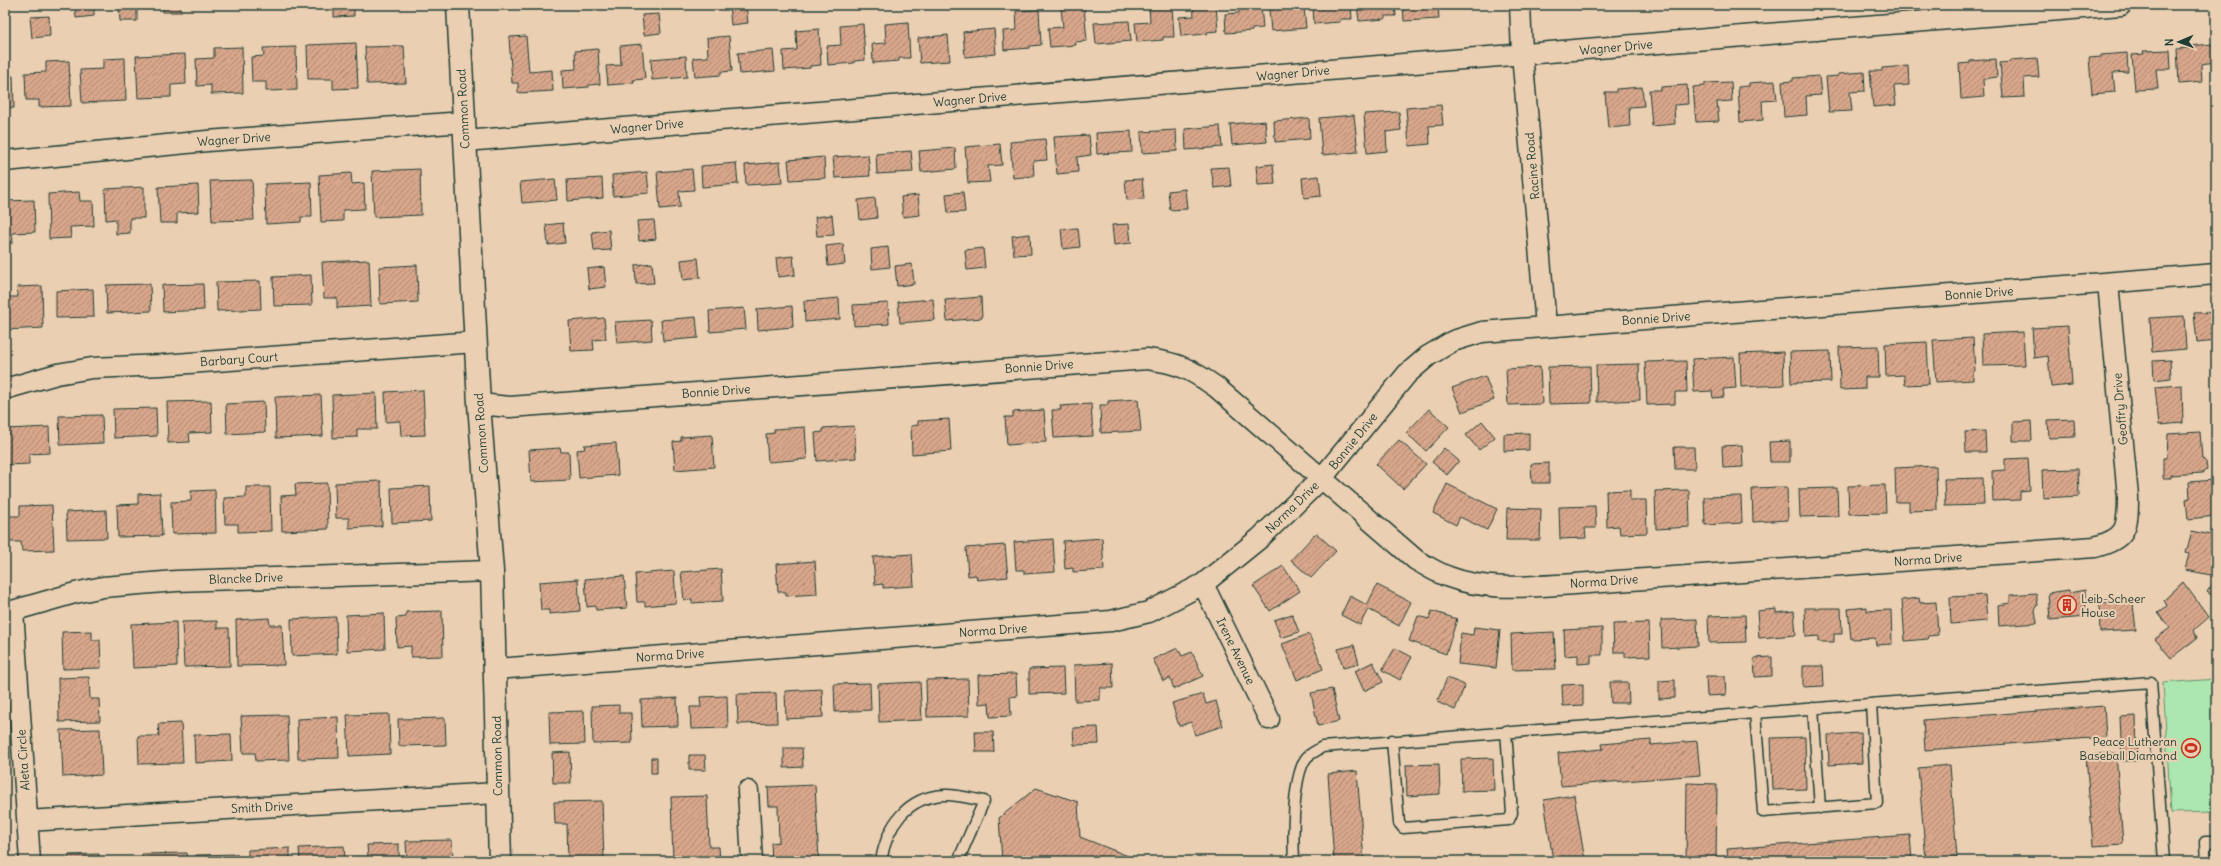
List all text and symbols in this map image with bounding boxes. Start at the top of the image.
north arrow [2159,22,2199,62]
street label: Wagner Drive [1579,36,1653,58]
text: N [2162,38,2176,46]
street label: Wagner Drive [1256,62,1330,84]
street label: Common Road [453,69,473,149]
street label: Wagner Drive [933,88,1007,110]
street label: Wagner Drive [610,115,684,137]
street label: Wagner Drive [197,129,271,149]
street label: Racine Road [1522,132,1542,200]
street label: Bonnie Drive [1944,283,2014,303]
street label: Bonnie Drive [1621,308,1691,328]
street label: Barbary Court [200,349,278,369]
street label: Bonnie Drive [1004,356,1074,376]
street label: Geoffry Drive [2109,372,2131,446]
street label: Bonnie Drive [681,381,751,401]
street label: Common Road [471,392,491,474]
street label: Bonnie Drive [1325,410,1381,472]
street label: Norma Drive [1262,478,1322,536]
street label: Norma Drive [1893,549,1963,569]
street label: Blancke Drive [209,569,283,587]
street label: Norma Drive [1569,571,1639,591]
place label: Leib-Scheer House [2081,591,2145,620]
building icon: Leib-Scheer House [2056,594,2078,616]
street label: Irene Avenue [1213,615,1259,687]
street label: Norma Drive [958,620,1028,640]
street label: Norma Drive [635,645,705,665]
street label: Common Road [489,716,505,796]
street label: Aleta Circle [13,729,33,791]
place label: Peace Lutheran Baseball Diamond [2079,734,2177,763]
sports icon: Peace Lutheran Baseball Diamond [2180,737,2202,759]
street label: Smith Drive [231,798,293,816]

